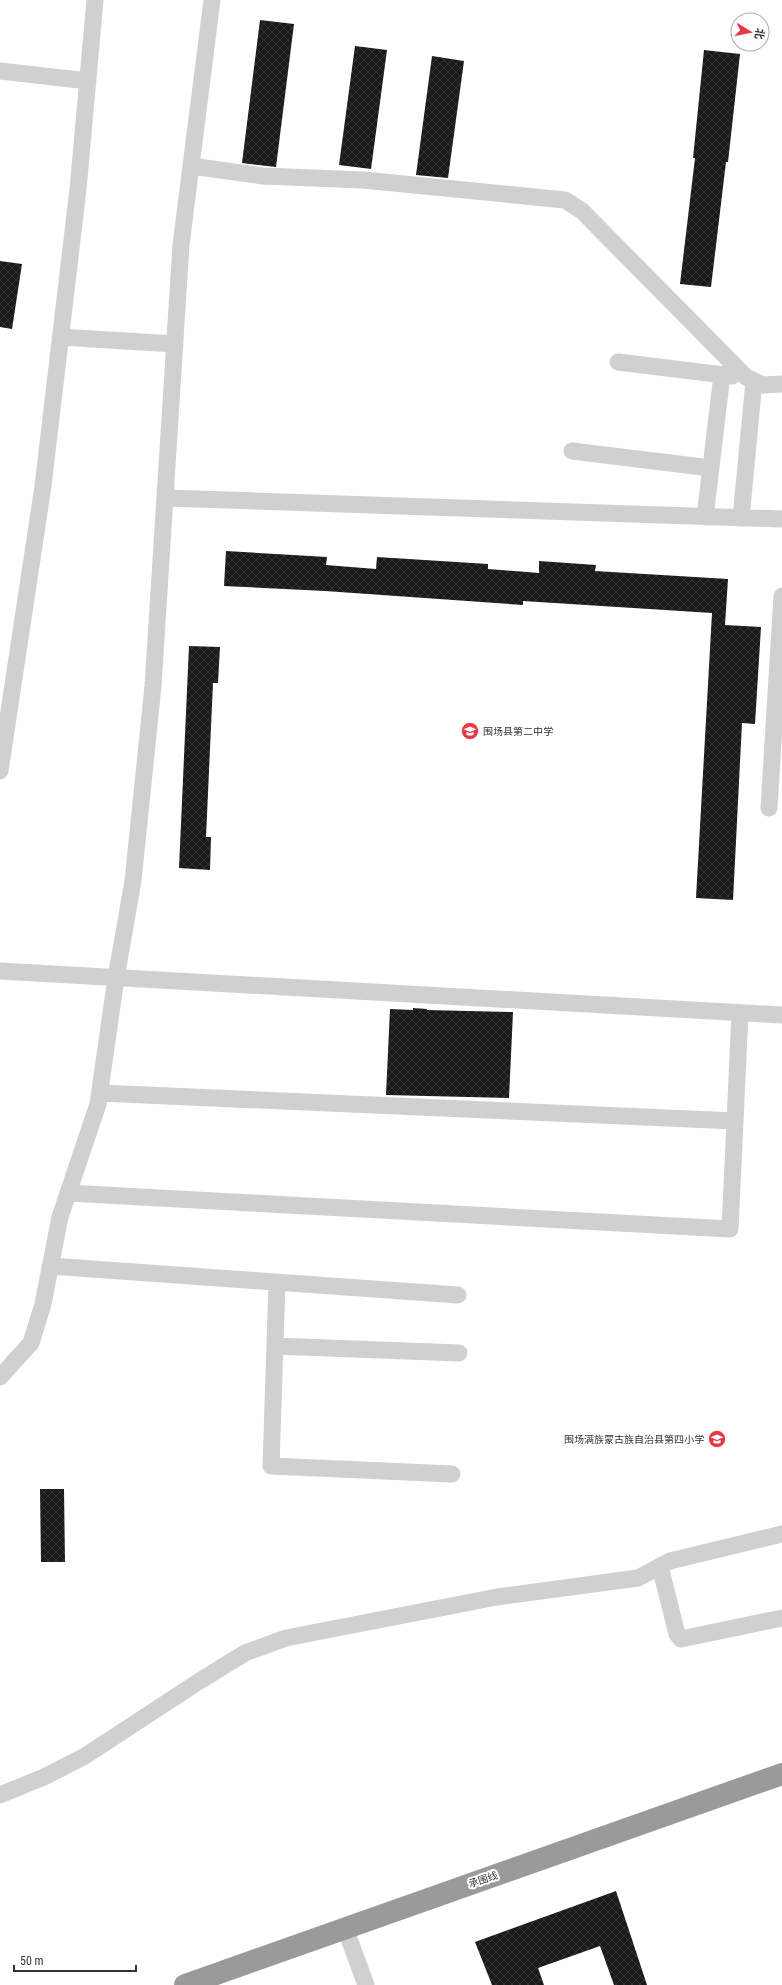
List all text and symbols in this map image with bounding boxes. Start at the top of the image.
north arrow [730,12,770,52]
text: 北 [752,27,767,40]
school or university icon: 围场县第二中学 [460,721,480,741]
place label: 围场县第二中学 [483,726,553,737]
school or university icon: 围场满族蒙古族自治县第四小学 [707,1429,727,1449]
place label: 围场满族蒙古族自治县第四小学 [564,1434,704,1445]
street label: 承围线 [467,1869,499,1890]
scale bar [14,1947,136,1973]
text: 50 m [20,1954,44,1968]

